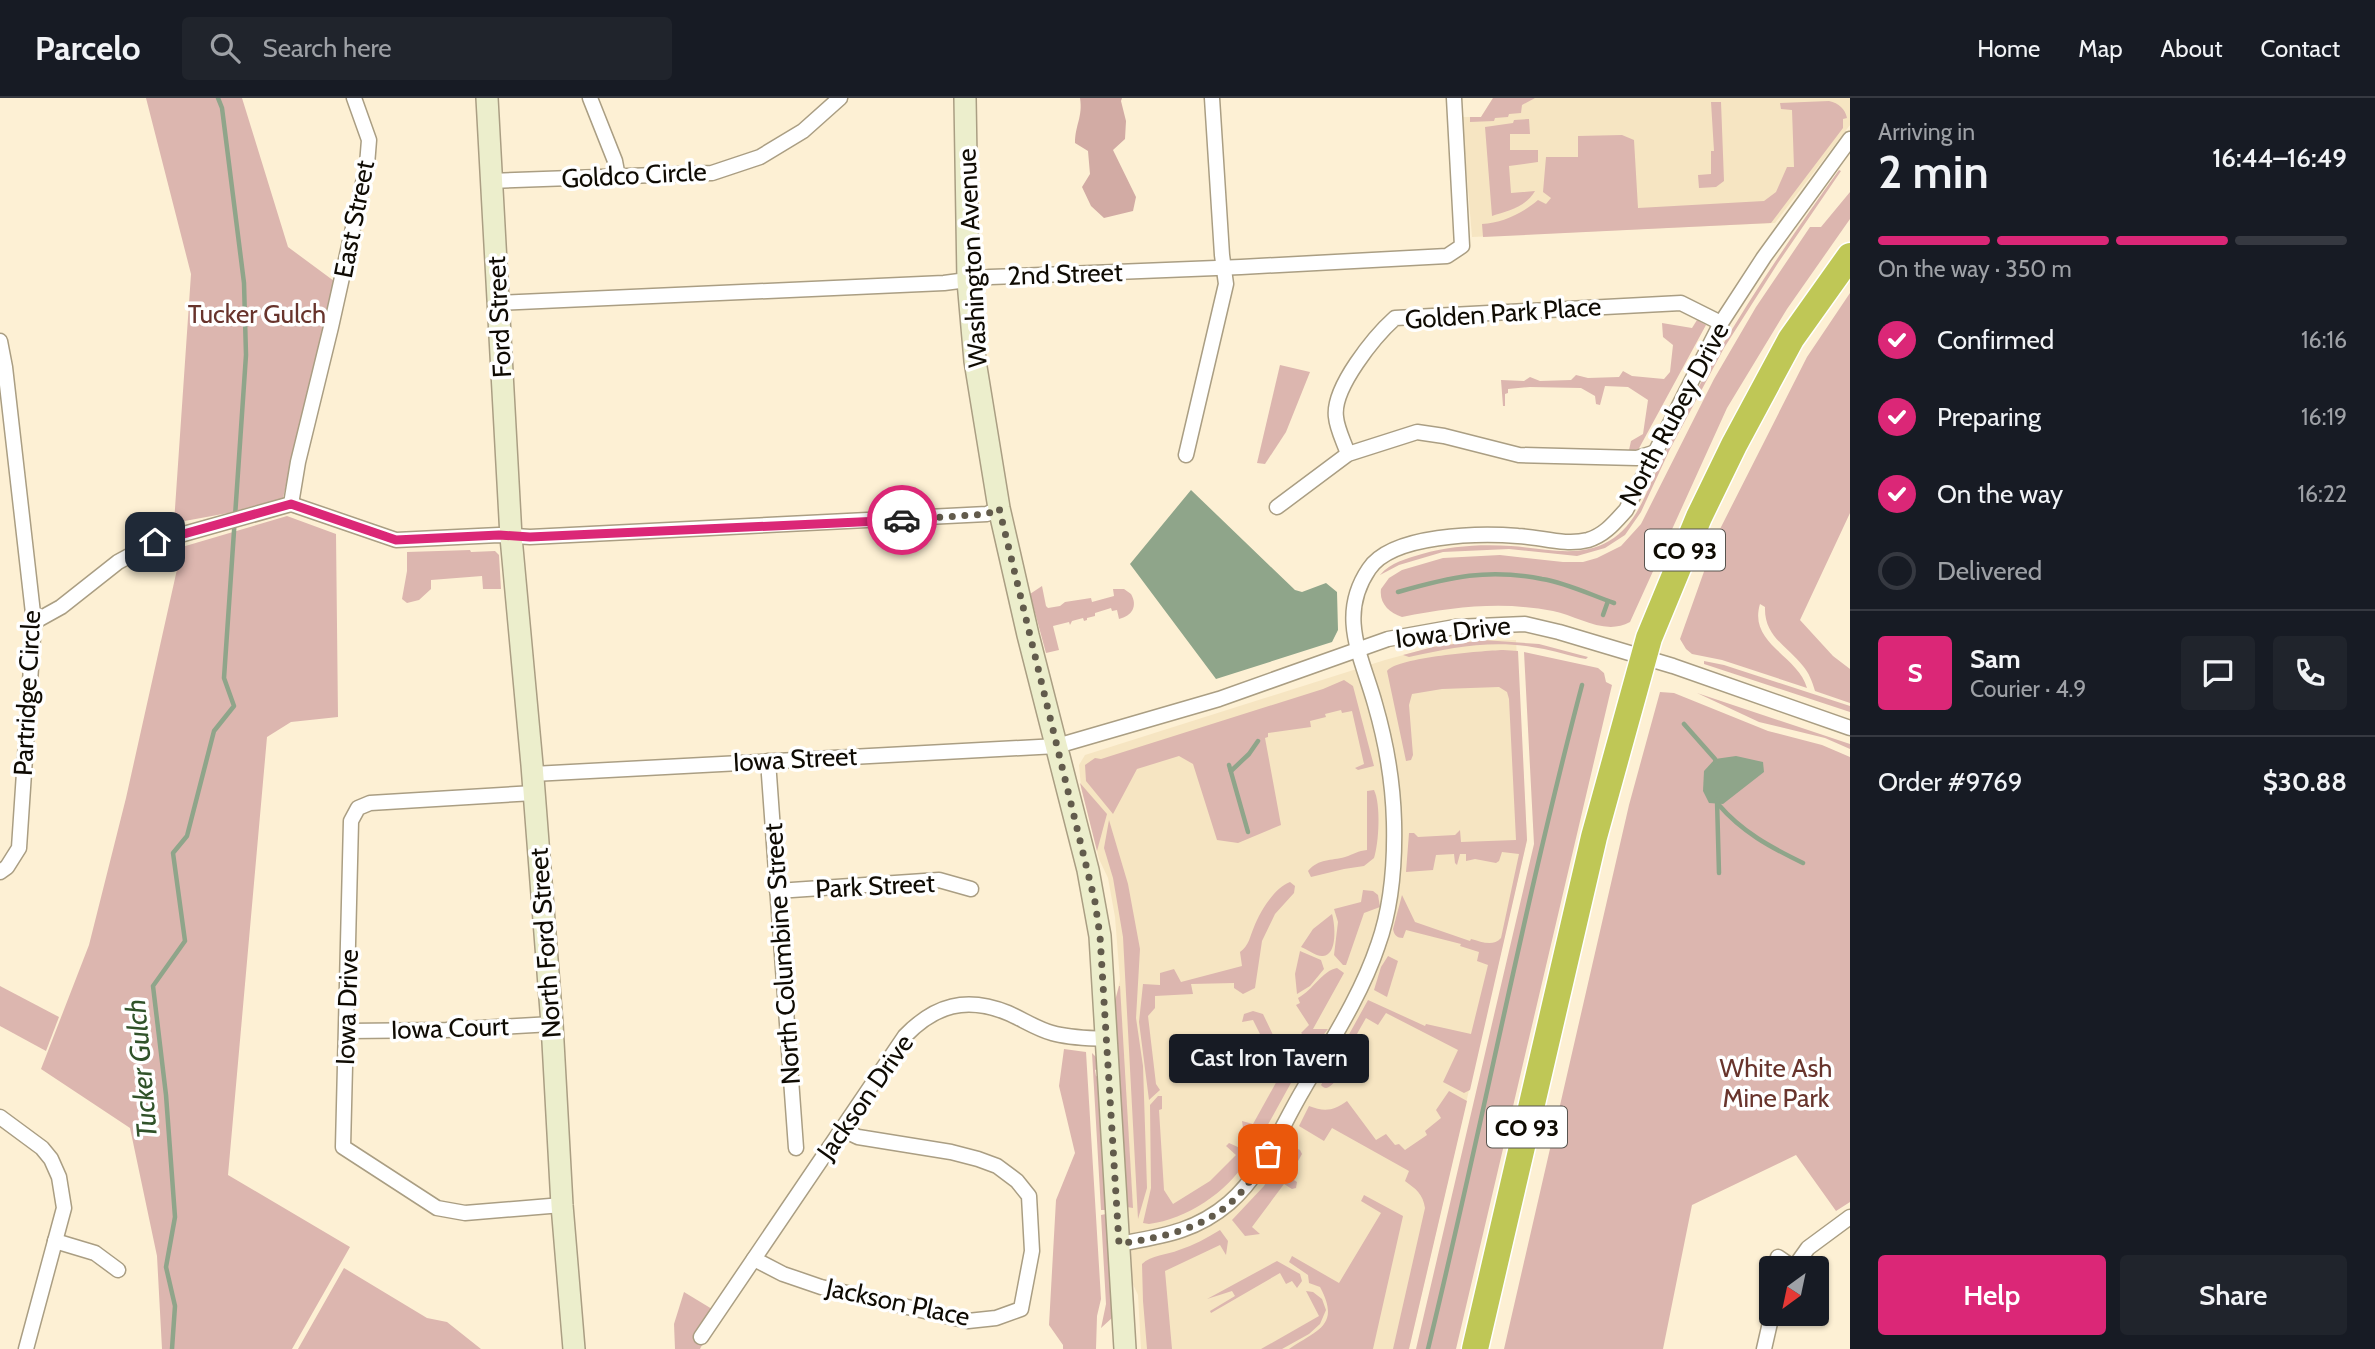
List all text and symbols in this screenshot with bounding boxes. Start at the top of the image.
search box [182,17,672,80]
text: Parcelo [35,28,140,68]
icon: search [206,29,244,67]
text: Search here [262,32,392,64]
text: Home [1977,34,2040,63]
text: Map [2078,34,2123,63]
text: About [2161,34,2223,63]
text: Contact [2261,34,2340,63]
text: Arriving in [1878,118,1975,146]
text: 16:44–16:49 [2212,142,2347,174]
text: 2 min [1878,144,1989,200]
street label: Washington Avenue [950,147,994,369]
street label: Goldco Circle [561,155,707,195]
street label: East Street [327,157,381,281]
street label: Ford Street [480,255,518,379]
text: On the way · 350 m [1878,255,2072,283]
street label: 2nd Street [1007,256,1123,292]
street label: Golden Park Place [1404,290,1602,336]
park label: Tucker Gulch [188,298,326,330]
street label: North Rubey Drive [1612,317,1736,511]
icon: check [1878,321,1916,359]
text: Confirmed [1937,324,2054,356]
text: 16:16 [2301,326,2347,354]
icon: check [1878,398,1916,436]
text: Preparing [1937,401,2041,433]
text: 16:19 [2301,403,2347,431]
icon: check [1878,475,1916,513]
text: On the way [1937,478,2063,510]
text: 16:22 [2298,480,2347,508]
courier [867,485,937,555]
icon: car [883,501,921,539]
pin [125,512,185,572]
icon: home [136,523,174,561]
road number: CO 93 [1645,530,1725,570]
text: Delivered [1937,555,2042,587]
street label: Partridge Circle [7,609,47,777]
street label: Iowa Drive [1394,609,1512,655]
button: chat [2181,636,2255,710]
button: phone [2273,636,2347,710]
text: Sam [1970,643,2021,675]
text: S [1907,657,1923,689]
text: Courier · 4.9 [1970,675,2086,703]
street label: Iowa Street [732,740,858,778]
text: Order #9769 [1878,766,2023,798]
text: $30.88 [2263,766,2347,798]
street label: North Columbine Street [757,822,807,1086]
street label: North Ford Street [522,846,568,1039]
street label: Park Street [814,867,936,905]
street label: Iowa Drive [329,949,365,1065]
water label: Tucker Gulch [118,998,164,1140]
street label: Iowa Court [390,1010,510,1046]
street label: Jackson Drive [809,1028,920,1167]
callout: Cast Iron Tavern [1168,1035,1368,1084]
text: Cast Iron Tavern [1190,1044,1348,1072]
park label: White Ash Mine Park [1720,1052,1832,1114]
road number: CO 93 [1487,1107,1567,1148]
pin [1238,1124,1298,1184]
icon: bag [1249,1135,1287,1173]
button: Help [1878,1255,2106,1335]
button: Share [2120,1255,2347,1335]
north arrow [1759,1256,1829,1326]
map controls [1759,1256,1829,1326]
street label: Jackson Place [822,1271,973,1333]

